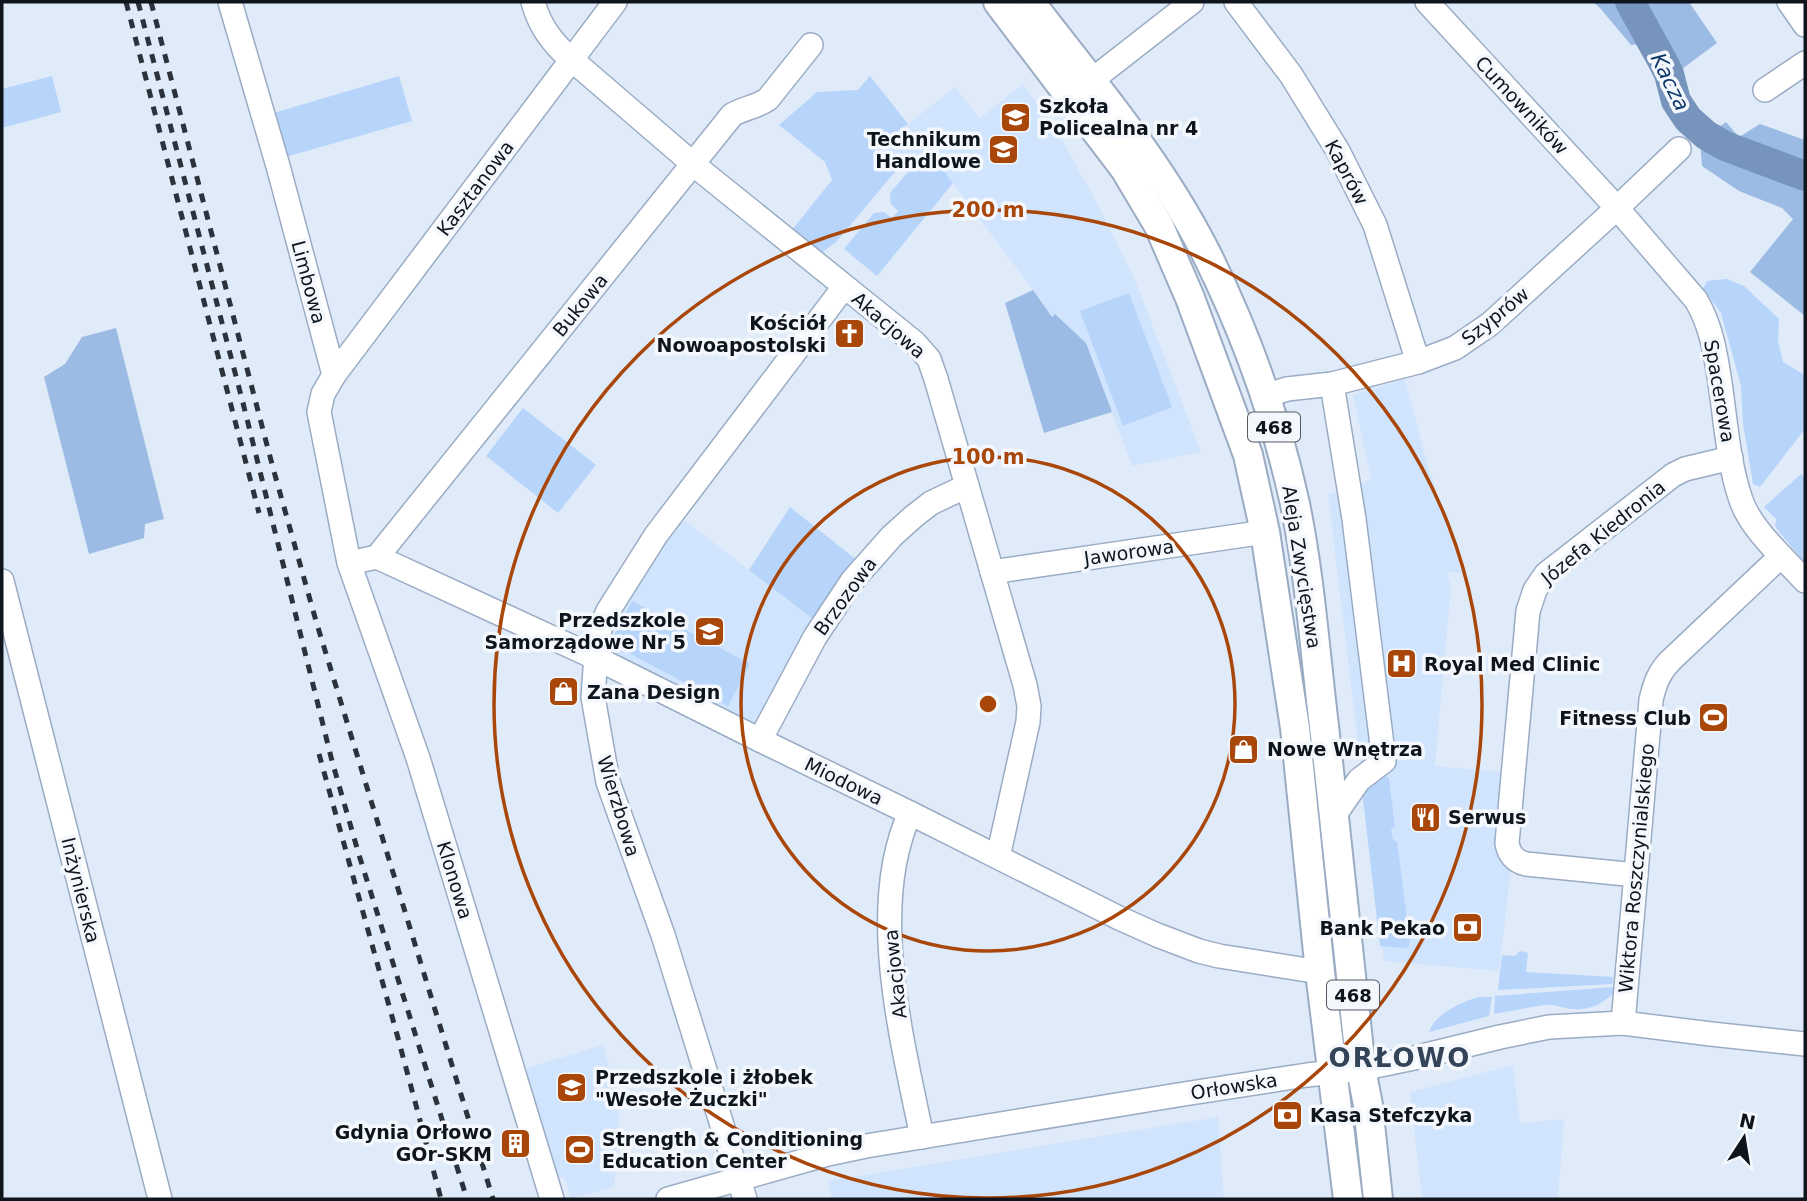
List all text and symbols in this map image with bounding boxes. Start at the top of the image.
water label: Kacza [1646,49,1694,115]
street label: Cumowników [1471,51,1573,159]
place label: Szkoła Policealna nr 4 [1039,95,1198,139]
school or university icon: Szkoła Policealna nr 4 [999,100,1033,134]
place label: Technikum Handlowe [867,128,981,172]
school or university icon: Technikum Handlowe [987,133,1021,167]
street label: Kasztanowa [432,136,518,240]
street label: Kaprów [1321,136,1373,208]
text: 200 m [951,198,1025,222]
street label: Limbowa [287,238,331,326]
street label: Bukowa [548,269,612,341]
street label: Szyprów [1457,282,1533,350]
street label: Akacjowa [848,287,930,363]
place label: Kościół Nowoapostolski [657,312,827,356]
church icon: Kościół Nowoapostolski [832,317,866,351]
street label: Spacerowa [1700,338,1740,444]
road number: 468 [1248,412,1300,442]
text: 100 m [951,445,1025,469]
street label: Józefa Kiedronia [1536,475,1669,589]
street label: Aleja Zwycięstwa [1278,484,1326,650]
street label: Jaworowa [1082,535,1175,569]
street label: Brzozowa [809,553,881,639]
place label: Przedszkole Samorządowe Nr 5 [485,609,686,653]
school or university icon: Przedszkole Samorządowe Nr 5 [692,614,726,648]
hospital icon: Royal Med Clinic [1384,647,1418,681]
place label: Royal Med Clinic [1424,653,1600,675]
shop icon: Zana Design [547,675,581,709]
place label: Zana Design [587,681,720,703]
centre of rings [976,692,1000,716]
sports icon: Fitness Club [1697,701,1731,735]
place label: Fitness Club [1559,707,1691,729]
shop icon: Nowe Wnętrza [1227,732,1261,766]
place label: Nowe Wnętrza [1267,738,1423,760]
street label: Wiktora Roszczynialskiego [1614,742,1658,994]
street label: Wierzbowa [593,753,645,859]
street label: Miodowa [801,753,887,809]
restaurant icon: Serwus [1408,800,1442,834]
place label: Serwus [1448,806,1526,828]
street label: Inżynierska [57,835,105,945]
street label: Klonowa [433,838,477,922]
bank icon: Bank Pekao [1451,911,1485,945]
place label: Bank Pekao [1320,917,1445,939]
street label: Akacjowa [879,928,911,1020]
road number: 468 [1327,980,1379,1010]
district label: ORŁOWO [1329,1043,1471,1073]
place label: Przedszkole i żłobek "Wesołe Żuczki" [595,1066,813,1110]
street label: Orłowska [1189,1068,1279,1104]
school or university icon: Przedszkole i żłobek "Wesołe Żuczki" [555,1071,589,1105]
bank icon: Kasa Stefczyka [1270,1098,1304,1132]
north arrow [1709,1103,1779,1173]
place label: Kasa Stefczyka [1310,1104,1472,1126]
text: N [1737,1109,1758,1134]
place label: Gdynia Orłowo GOr-SKM [335,1121,492,1165]
building icon: Gdynia Orłowo GOr-SKM [498,1126,532,1160]
place label: Strength & Conditioning Education Center [602,1128,863,1172]
sports icon: Strength & Conditioning Education Center [562,1133,596,1167]

